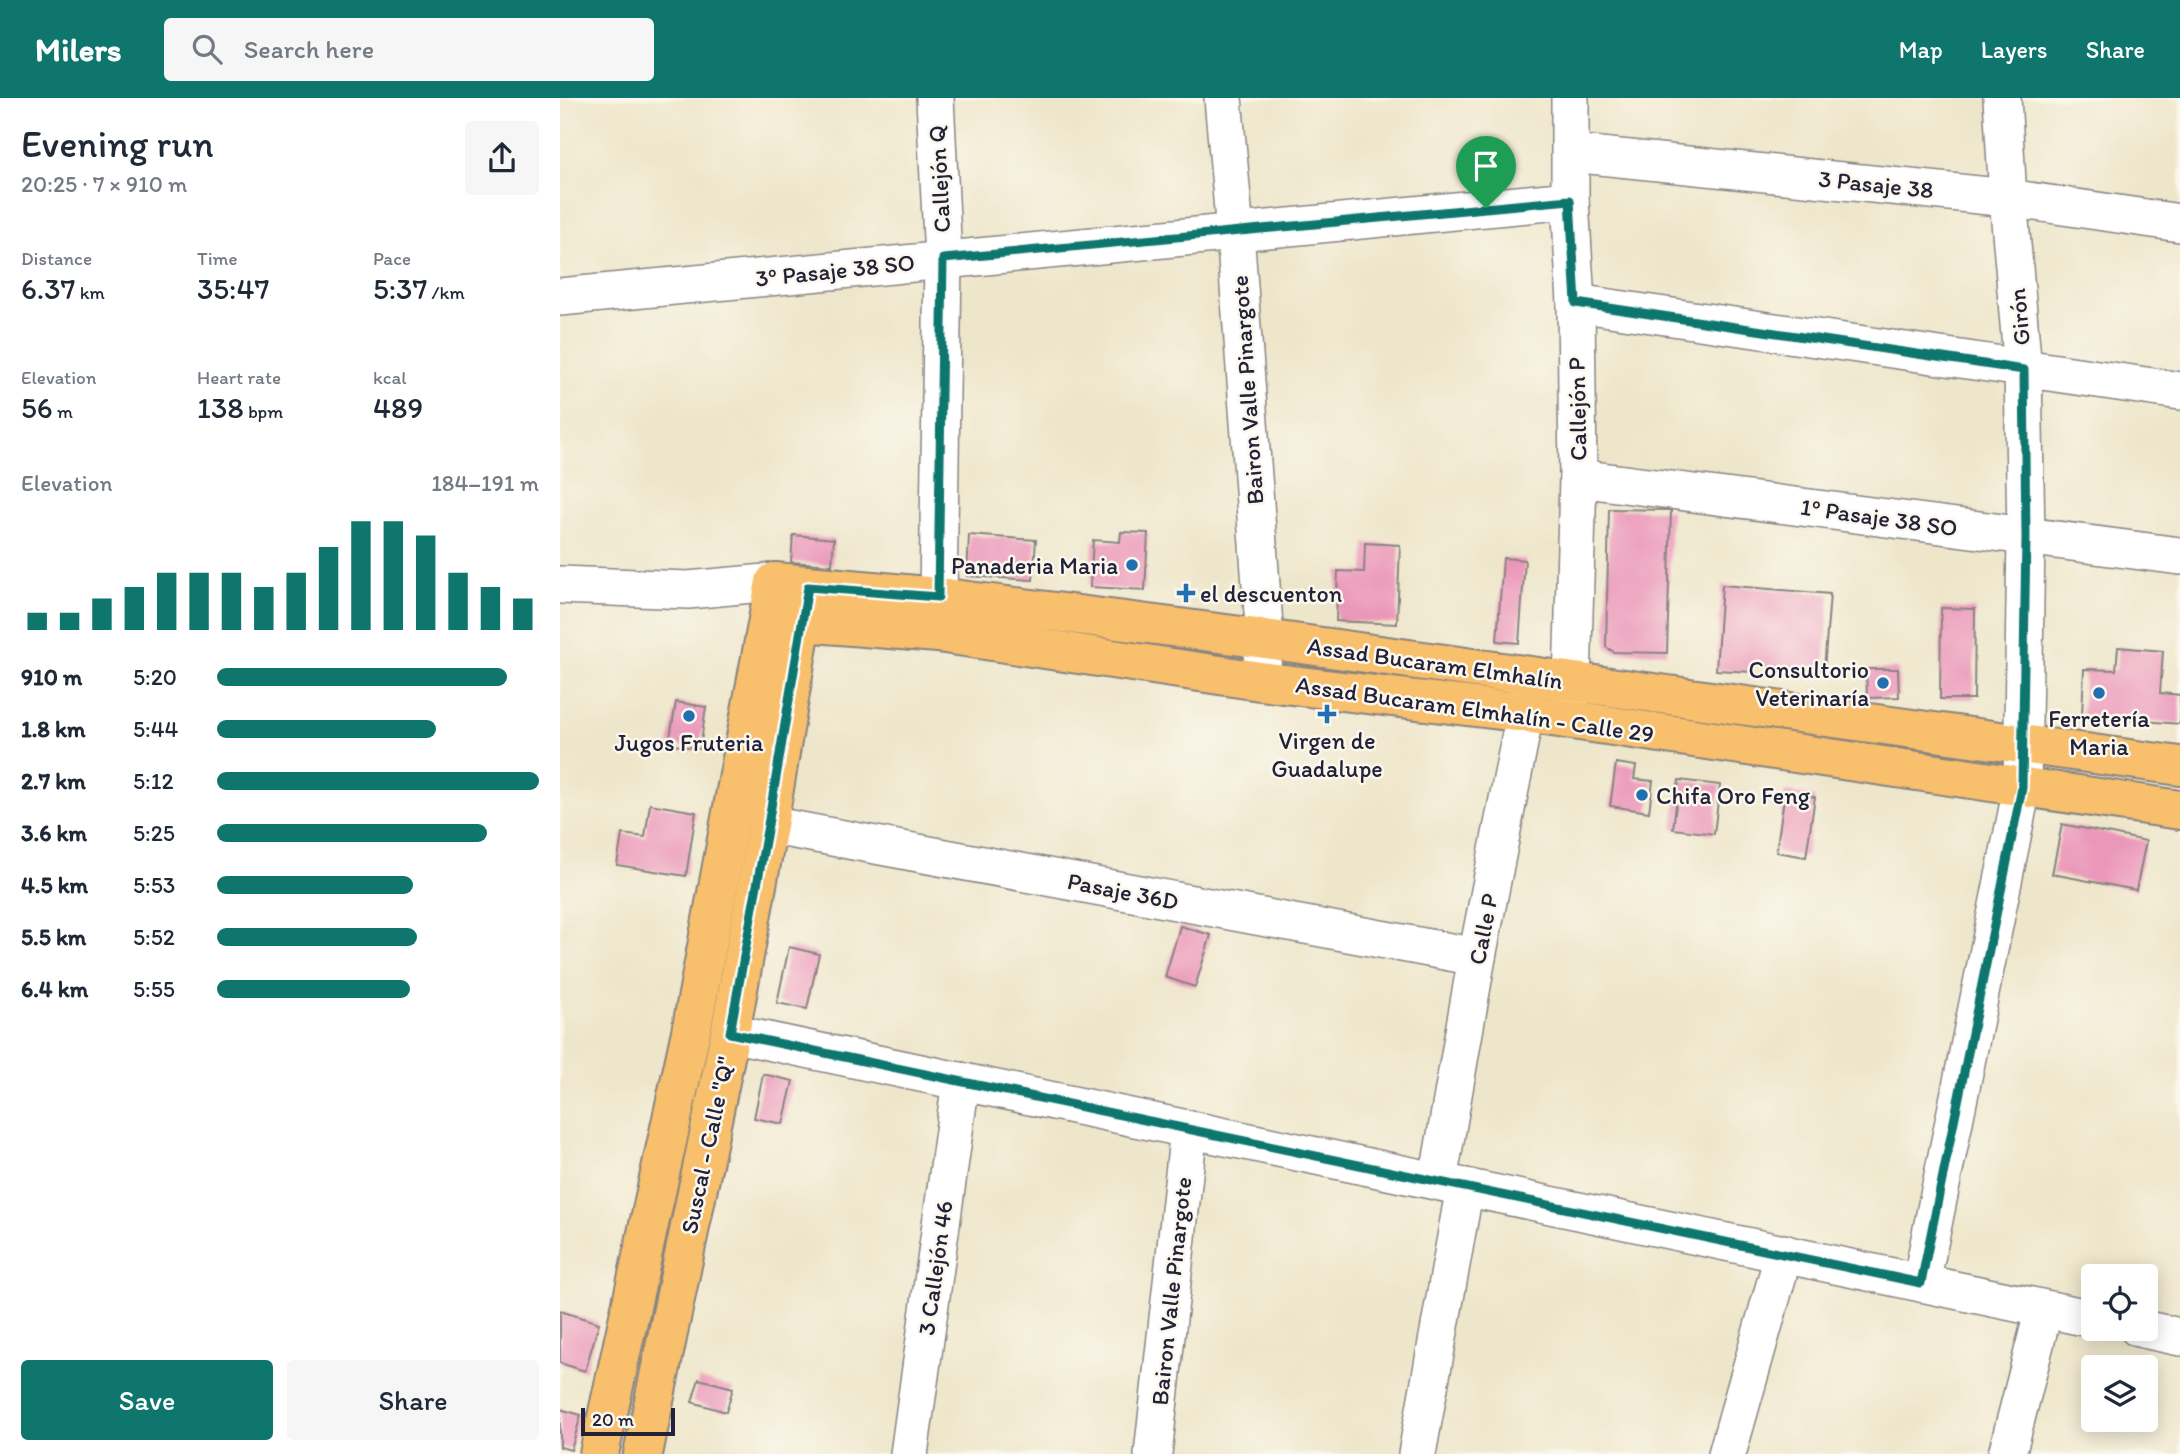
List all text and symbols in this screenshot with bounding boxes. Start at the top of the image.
search box [164,18,654,81]
text: Milers [35,30,122,69]
icon: search [188,30,226,68]
text: Search here [244,33,374,65]
text: Map [1899,35,1943,64]
text: Layers [1981,35,2048,64]
text: Share [2086,35,2145,64]
text: Evening run [21,121,214,167]
button: share [465,121,539,195]
street label: Callejón Q [922,125,956,233]
pin [1456,136,1516,208]
icon: arrive [1467,147,1505,185]
street label: 3 Pasaje 38 [1817,164,1935,204]
text: 20:25 · 7 × 910 m [21,170,187,198]
text: Distance [21,247,92,270]
text: Time [197,247,238,270]
text: Pace [373,247,411,270]
street label: 3º Pasaje 38 SO [754,247,916,293]
text: 6.37 [21,270,75,307]
text: 35:47 [197,270,269,307]
text: 5:37 [373,270,427,307]
street label: Bairon Valle Pinargote [1225,274,1269,506]
text: km [75,281,105,304]
text: /km [427,281,465,304]
street label: Girón [2002,287,2036,347]
street label: Callejón P [1562,357,1592,461]
text: Elevation [21,366,97,389]
text: Heart rate [197,366,281,389]
text: kcal [373,366,407,389]
text: 56 [21,389,53,426]
text: 138 [197,389,244,426]
text: 489 [373,389,423,426]
text: m [53,400,73,423]
text: bpm [244,400,283,423]
text: Elevation [21,469,112,497]
text: 184–191 m [431,469,539,497]
street label: 1º Pasaje 38 SO [1799,492,1959,542]
place label: Panaderia Maria [951,551,1118,580]
marker: Panaderia Maria [1124,557,1140,573]
place label: el descuenton [1200,579,1343,608]
marker: el descuenton [1178,585,1194,601]
street label: Assad Bucaram Elmhalín [1305,631,1565,695]
place label: Consultorio Veterinaría [1749,655,1869,712]
text: 910 m [21,663,82,691]
text: 5:20 [133,663,177,691]
street label: Assad Bucaram Elmhalín - Calle 29 [1294,669,1656,749]
marker: Consultorio Veterinaría [1875,675,1891,691]
marker: Ferretería Maria [2091,685,2107,701]
place label: Ferretería Maria [2048,704,2150,761]
marker: Virgen de Guadalupe [1319,706,1335,722]
marker: Jugos Fruteria [681,708,697,724]
text: 1.8 km [21,715,86,743]
text: 5:44 [133,715,178,743]
place label: Virgen de Guadalupe [1271,726,1383,783]
place label: Jugos Fruteria [615,728,764,757]
text: 2.7 km [21,767,86,795]
text: 5:12 [133,767,173,795]
place label: Chifa Oro Feng [1656,781,1811,810]
marker: Chifa Oro Feng [1634,787,1650,803]
text: 3.6 km [21,819,87,847]
text: 5:25 [133,819,175,847]
street label: Pasaje 36D [1065,866,1181,916]
text: 4.5 km [21,871,88,899]
text: 5:53 [133,871,175,899]
street label: Calle P [1462,891,1504,967]
text: 5.5 km [21,923,86,951]
text: 5:52 [133,923,175,951]
text: 6.4 km [21,975,88,1003]
text: 5:55 [133,975,175,1003]
street label: Suscal - Calle "Q" [674,1054,740,1236]
street label: Bairon Valle Pinargote [1145,1175,1197,1407]
street label: 3 Callejón 46 [911,1199,959,1337]
map controls [2081,1264,2158,1432]
button: locate [2081,1264,2158,1341]
button: layers [2081,1355,2158,1432]
button: Save [21,1360,273,1440]
button: Share [287,1360,539,1440]
scale bar [581,1405,676,1437]
text: 20 m [592,1408,634,1431]

